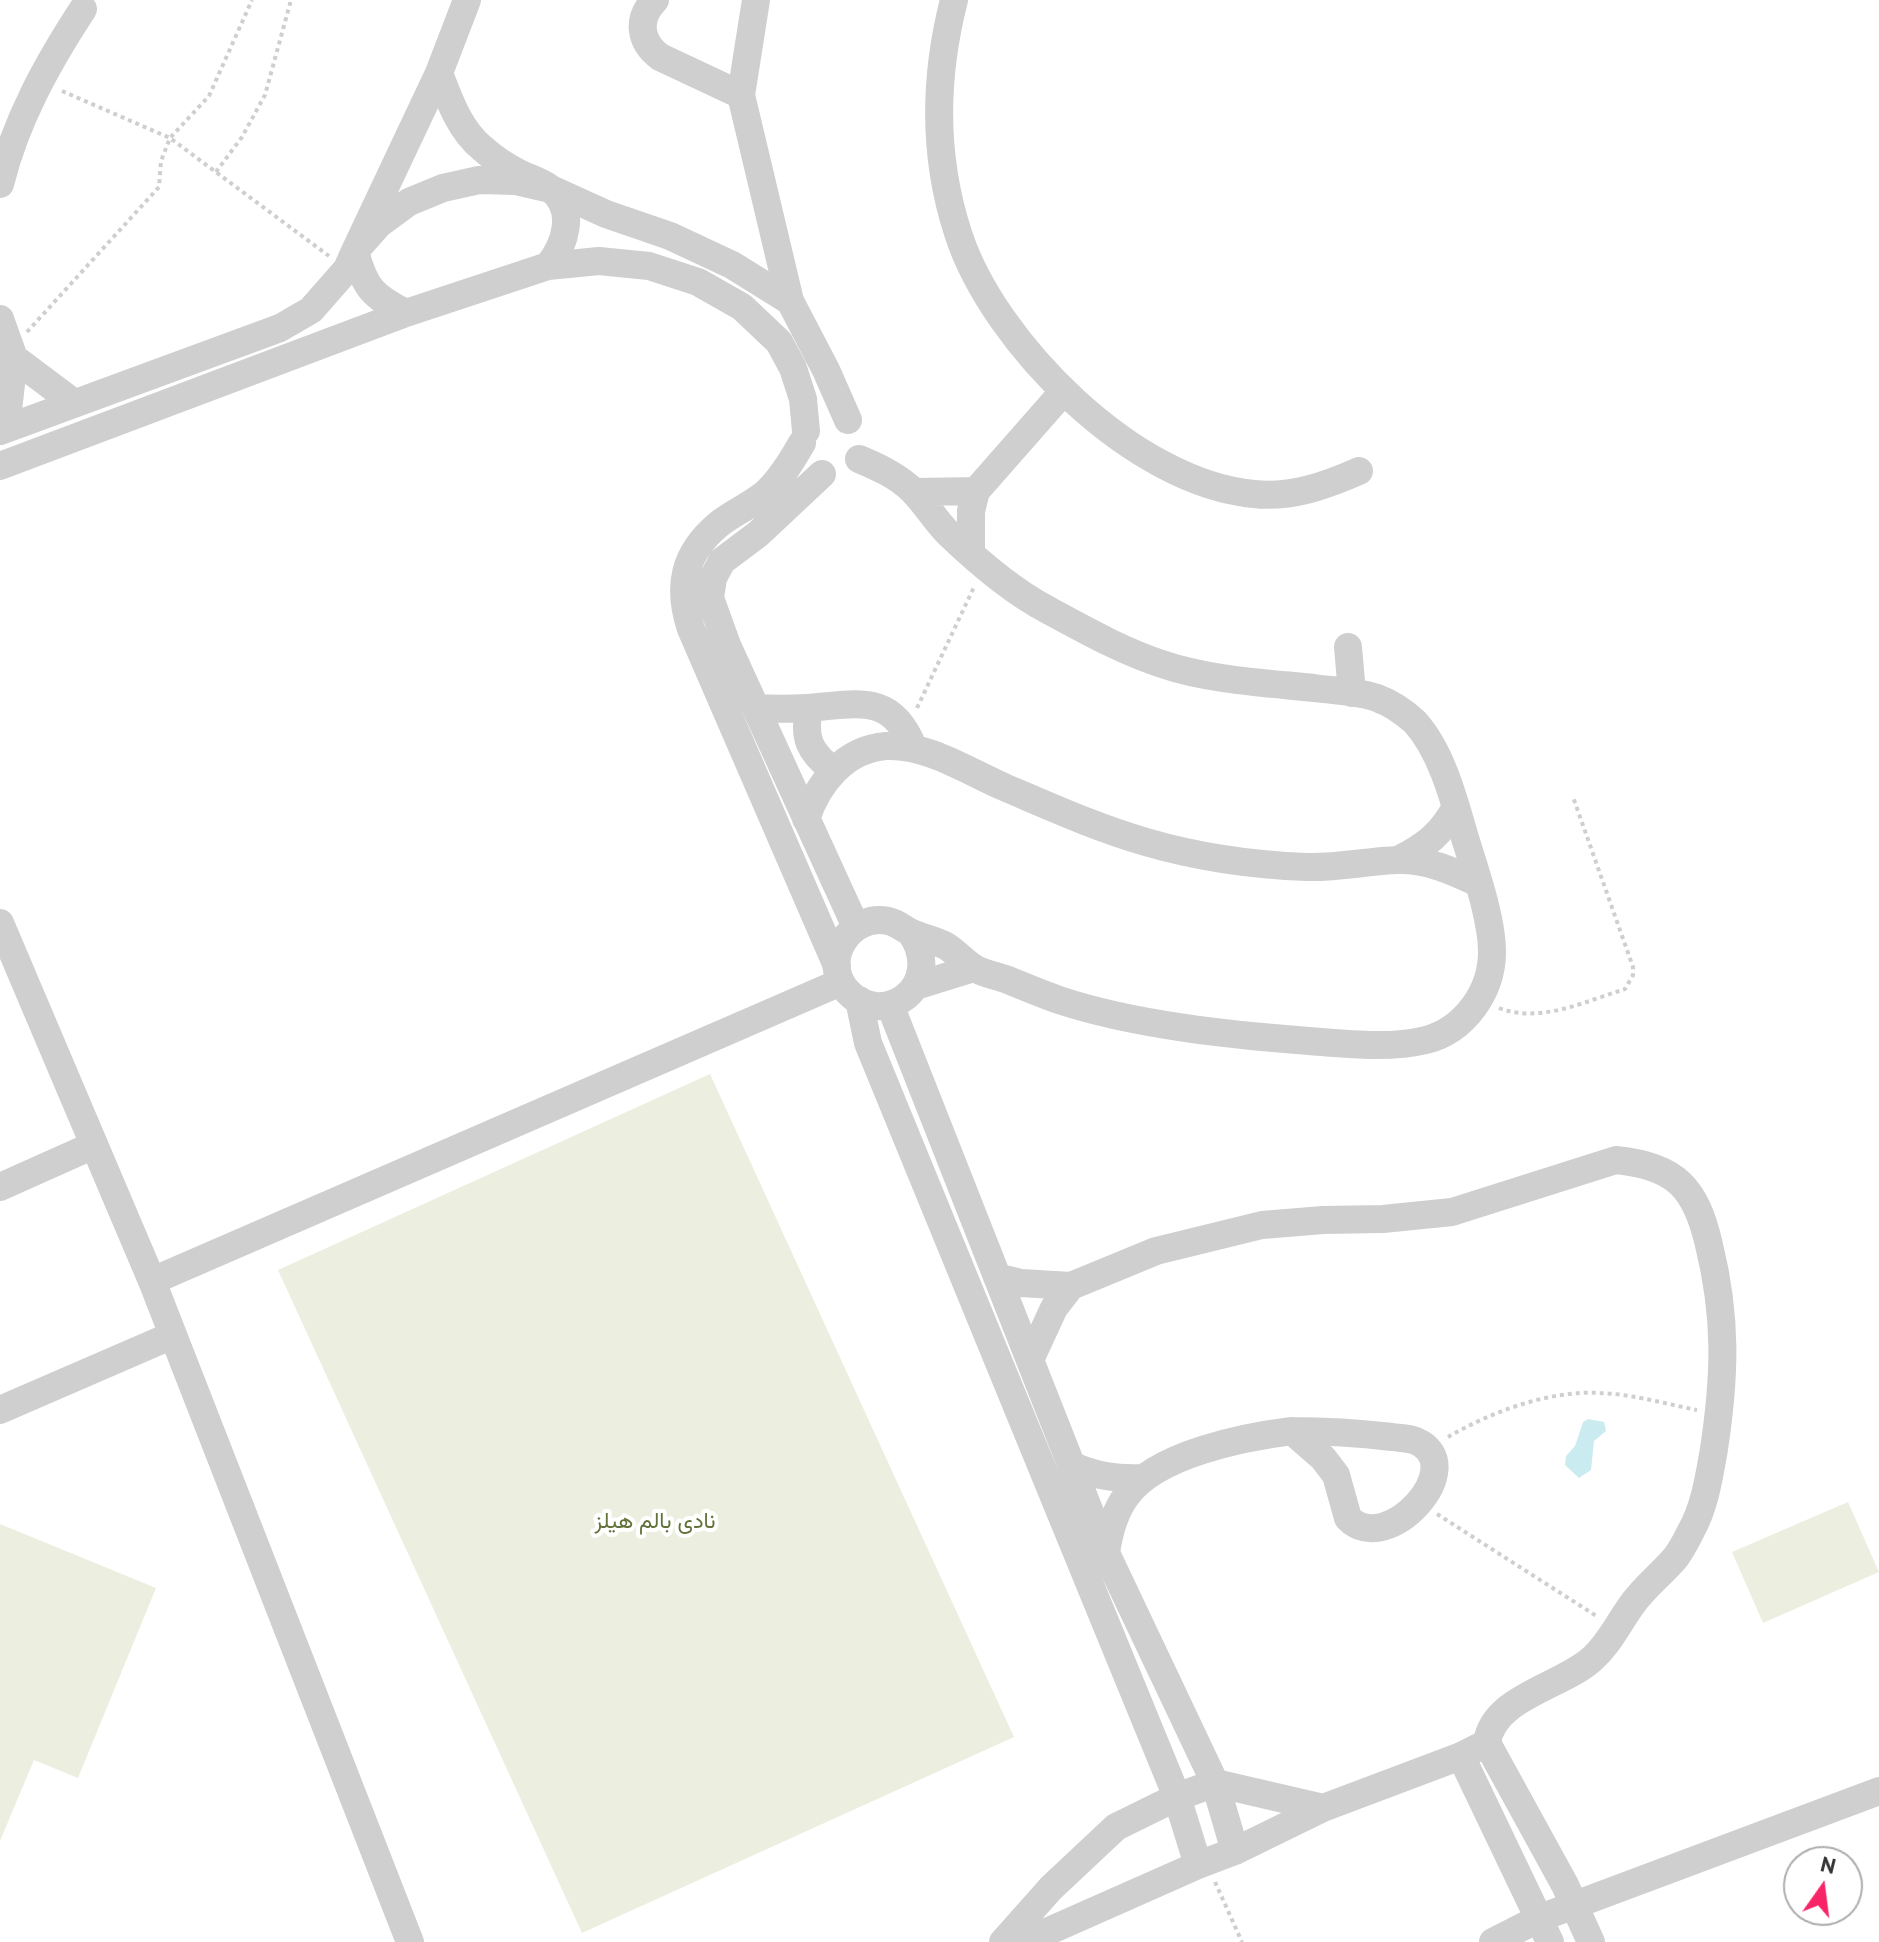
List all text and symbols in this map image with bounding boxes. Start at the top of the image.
park label: نادى بالم هيلز [594,1509,716,1535]
north arrow [1783,1846,1863,1926]
text: N [1818,1849,1839,1880]

